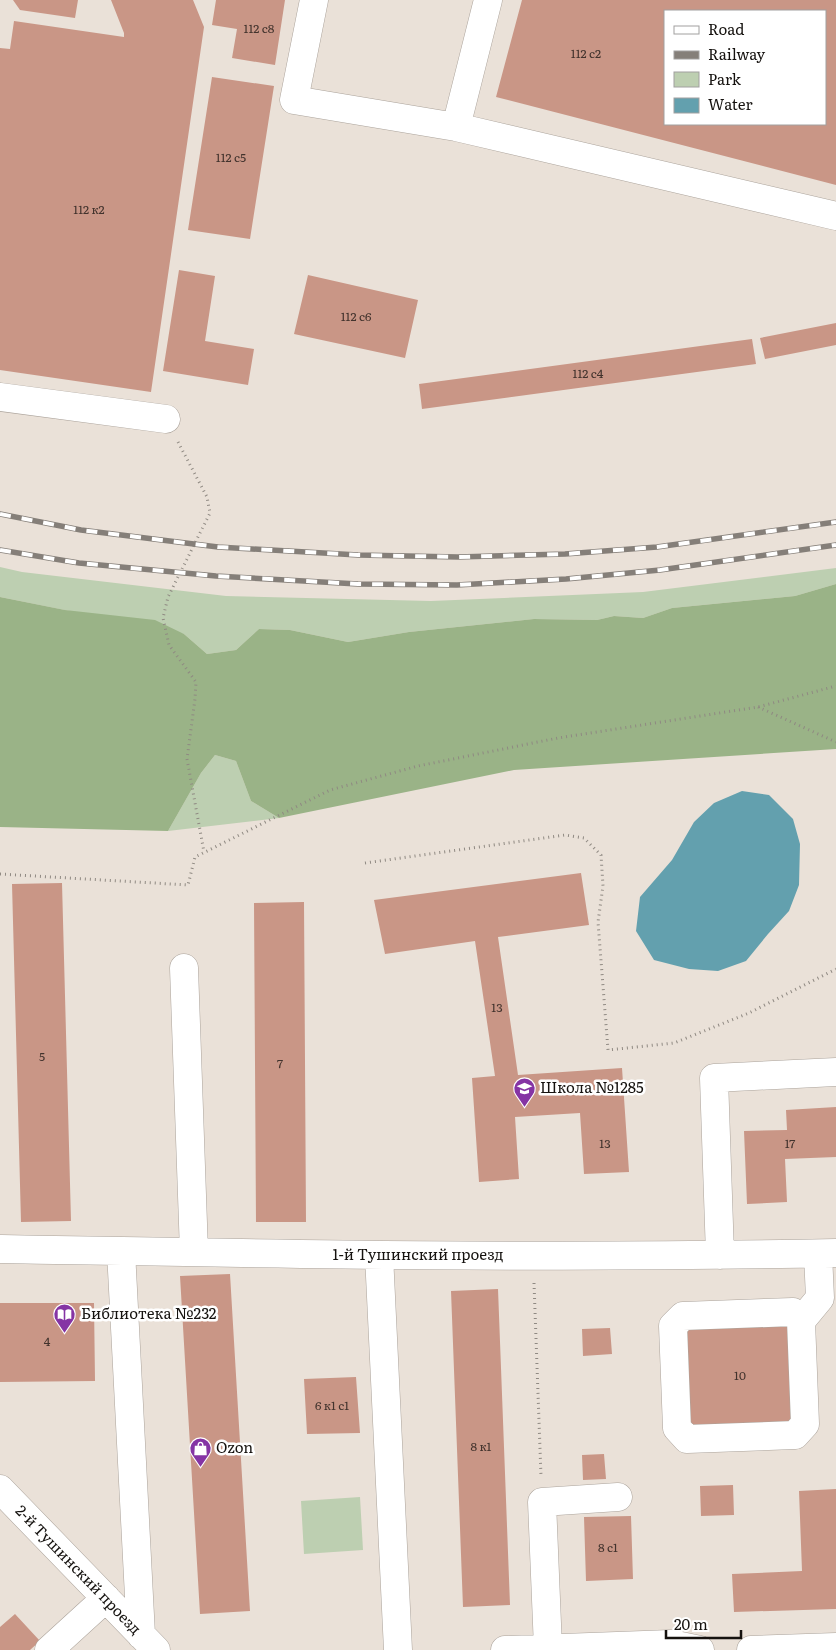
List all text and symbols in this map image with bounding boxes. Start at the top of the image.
legend [664,10,826,125]
text: Road [708,17,744,40]
house number: 112 с8 [244,19,275,37]
text: Railway [708,42,766,65]
house number: 112 с2 [571,44,601,62]
text: Park [708,67,742,90]
text: Water [708,92,753,115]
house number: 112 с5 [216,148,246,166]
house number: 112 к2 [73,200,105,218]
house number: 112 с6 [341,307,372,325]
house number: 112 с4 [573,364,604,382]
house number: 13 [491,998,503,1016]
house number: 5 [39,1047,45,1065]
house number: 7 [277,1054,283,1072]
place label: Школа №1285 [540,1075,644,1098]
school or university icon: Школа №1285 [512,1076,536,1107]
house number: 13 [599,1134,611,1152]
house number: 17 [785,1134,795,1152]
street label: 1-й Тушинский проезд [332,1242,504,1265]
place label: Библиотека №232 [81,1301,217,1324]
library icon: Библиотека №232 [53,1302,77,1333]
house number: 4 [44,1332,51,1350]
house number: 10 [734,1366,746,1384]
house number: 6 к1 с1 [315,1396,349,1414]
place label: Ozon [216,1435,253,1458]
shop icon: Ozon [188,1436,212,1467]
house number: 8 к1 [470,1437,492,1455]
street label: 2-й Тушинский проезд [11,1499,147,1639]
house number: 8 с1 [598,1538,618,1556]
scale bar [666,1608,741,1640]
text: 20 m [674,1612,708,1635]

